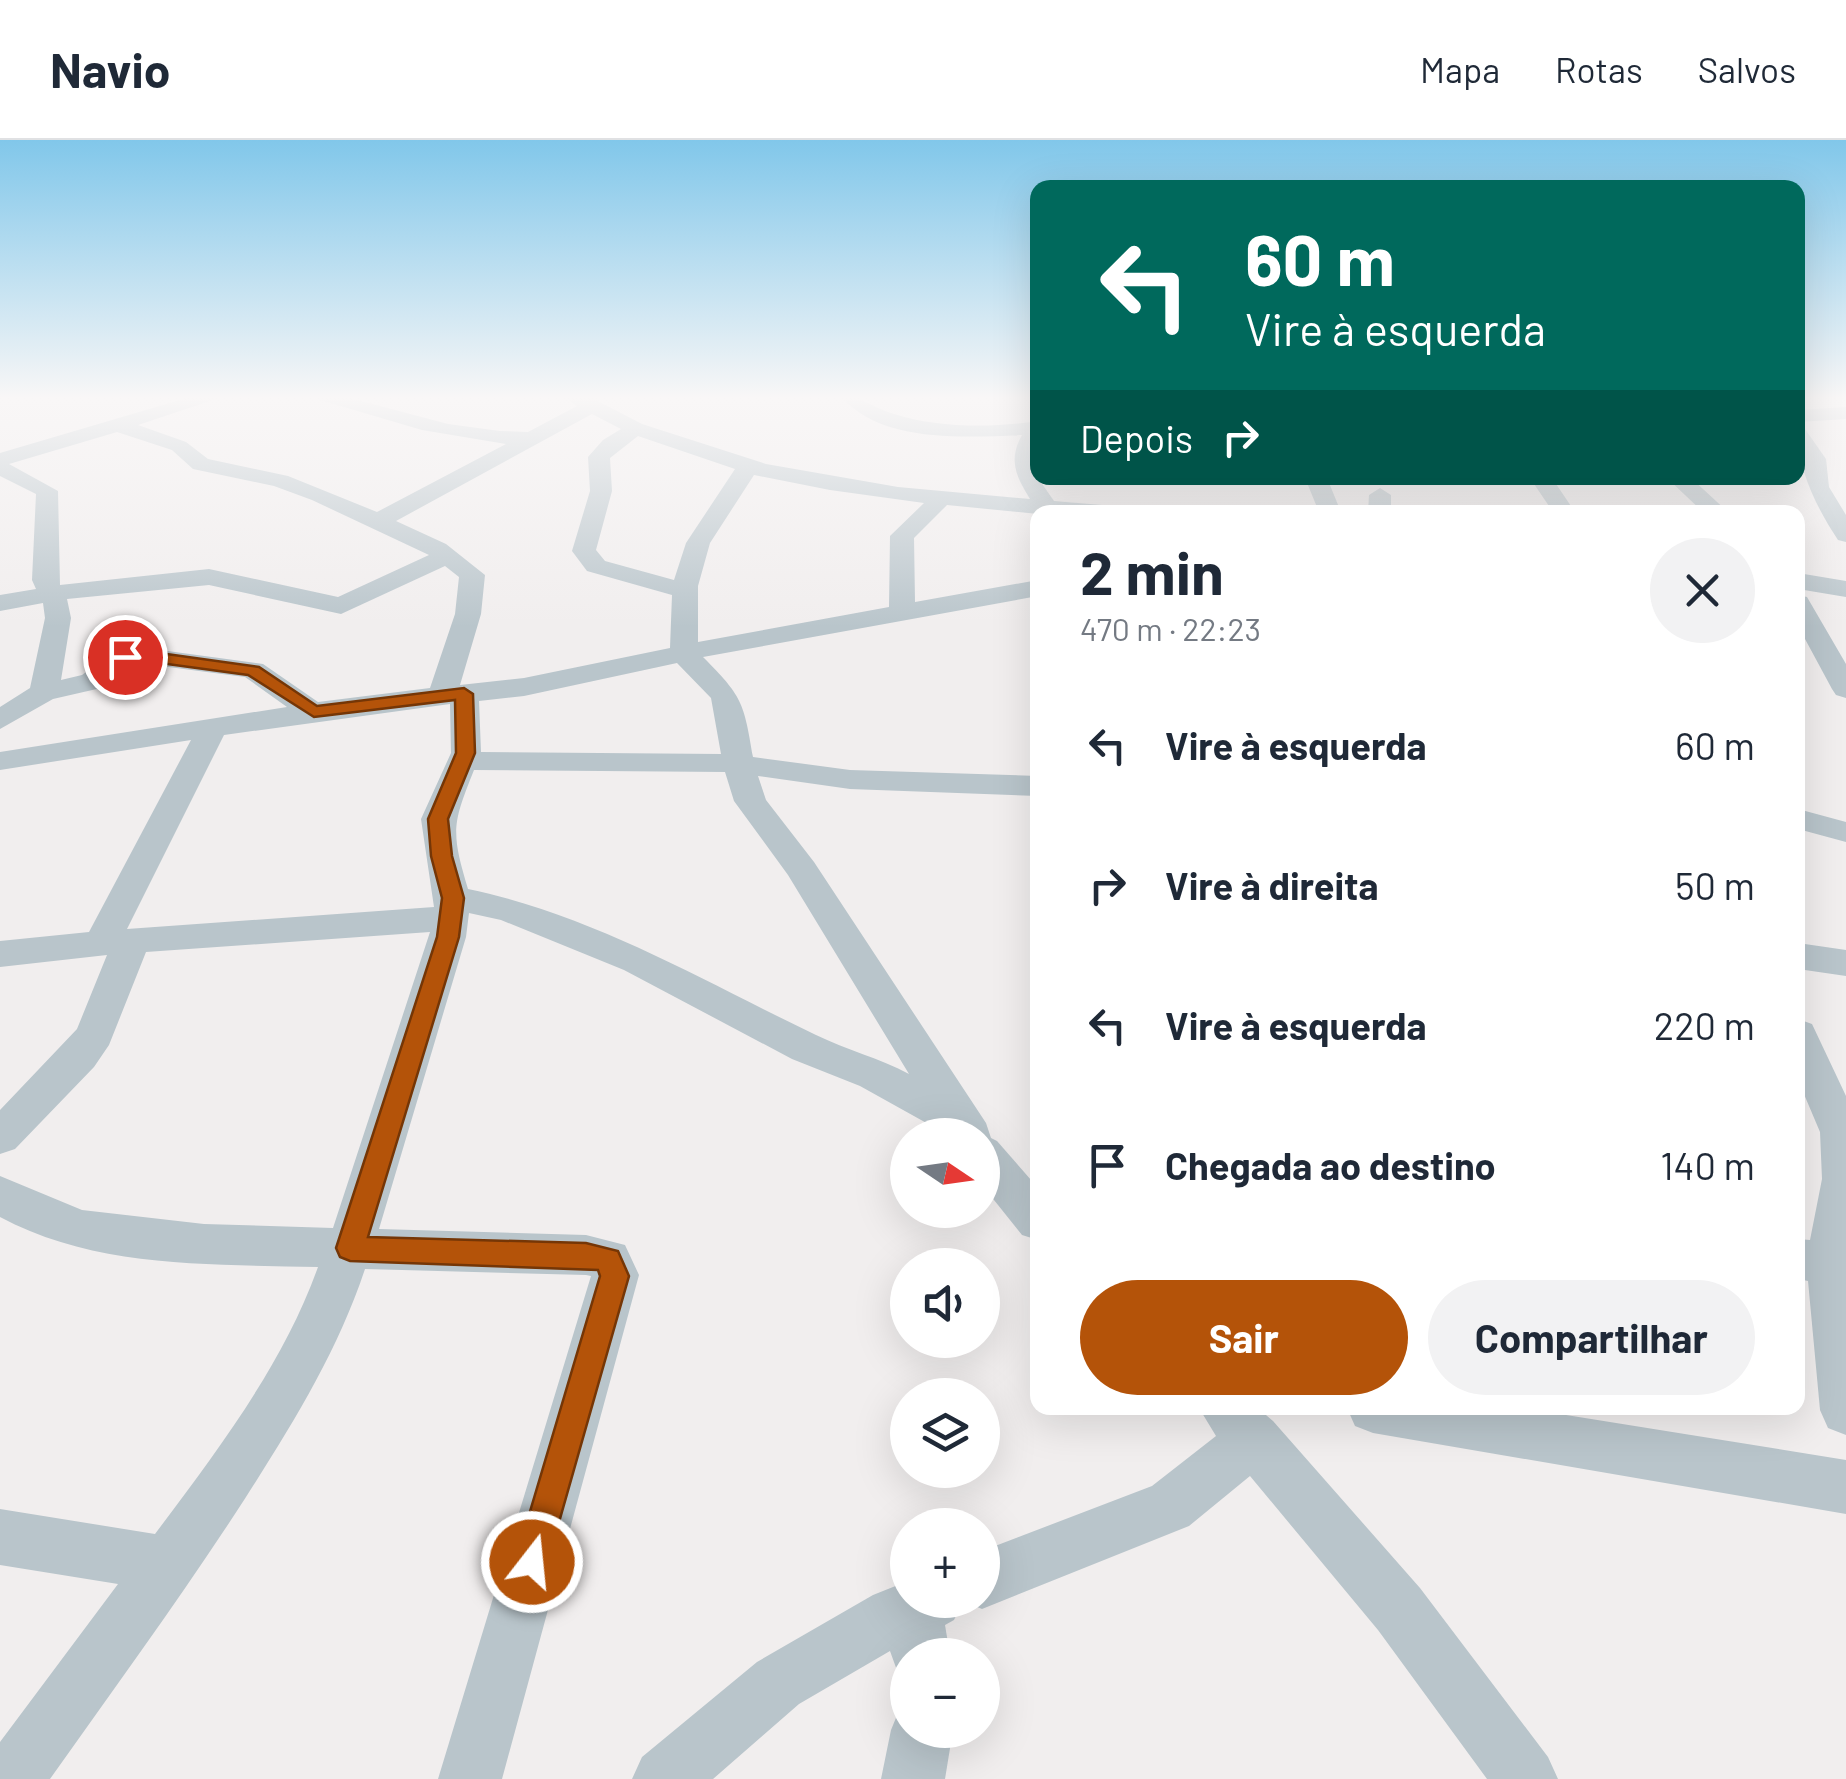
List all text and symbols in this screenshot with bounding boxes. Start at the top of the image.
text: Navio [50,40,171,98]
text: Mapa [1420,48,1500,90]
text: Rotas [1555,48,1643,90]
text: Salvos [1698,48,1796,90]
text: 60 m [1245,216,1395,300]
icon: left [1080,220,1210,350]
text: Vire à esquerda [1245,301,1546,355]
icon: right [1213,410,1268,465]
text: Depois [1080,415,1193,461]
text: 2 min [1080,535,1224,607]
button: close [1650,538,1755,643]
text: 470 m · 22:23 [1080,609,1261,647]
pin [83,615,168,700]
icon: arrive [98,630,153,685]
icon: left [1080,718,1135,773]
text: Vire à esquerda [1165,722,1427,768]
text: 60 m [1675,722,1755,768]
icon: right [1080,858,1135,913]
text: Vire à direita [1165,862,1379,908]
text: 50 m [1675,862,1755,908]
icon: left [1080,998,1135,1053]
text: Vire à esquerda [1165,1002,1427,1048]
text: 220 m [1654,1002,1755,1048]
north arrow [890,1118,1000,1228]
map controls [890,1118,1000,1748]
icon: arrive [1080,1138,1135,1193]
text: Chegada ao destino [1165,1142,1496,1188]
text: 140 m [1660,1142,1755,1188]
button: sound [890,1248,1000,1358]
button: Sair [1080,1280,1408,1395]
button: Compartilhar [1428,1280,1755,1395]
button: layers [890,1378,1000,1488]
button: + [890,1508,1000,1618]
position arrow [480,1510,584,1614]
button: − [890,1638,1000,1748]

